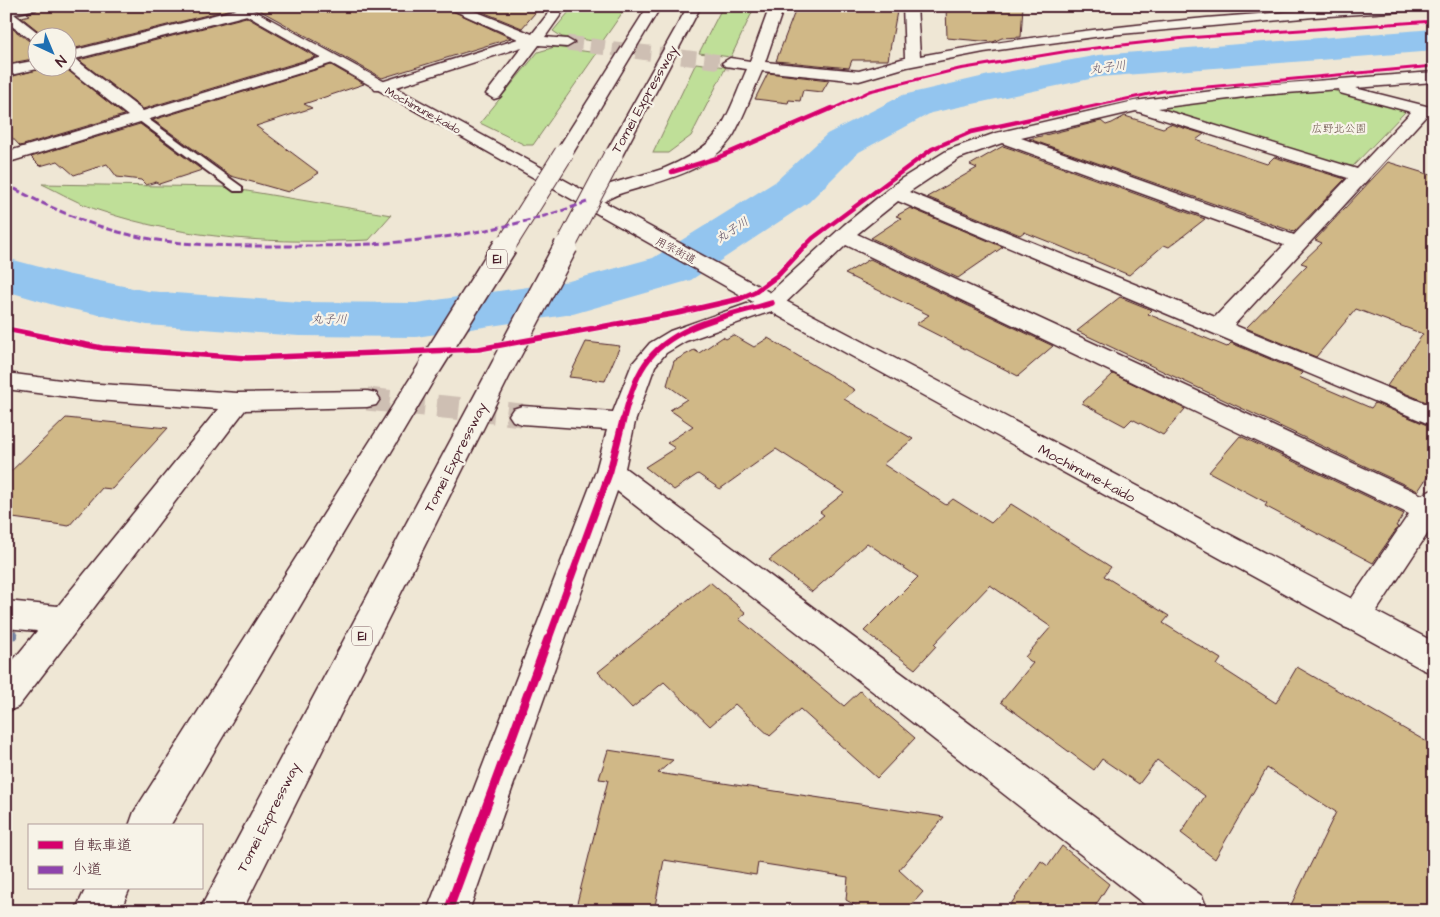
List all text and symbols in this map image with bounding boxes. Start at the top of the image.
north arrow [28,28,78,78]
street label: Tomei Expressway [607,41,683,157]
text: N [50,50,70,71]
water label: 丸子川 [1089,57,1127,78]
street label: Mochimune-kaido [382,83,464,138]
park label: 広野北公園 [1312,121,1367,136]
water label: 丸子川 [713,213,752,247]
street label: 用宗街道 [653,233,699,267]
road number: E1 [487,250,507,268]
water label: 丸子川 [311,311,347,328]
street label: Tomei Expressway [420,399,492,516]
street label: Mochimune-kaido [1035,440,1139,508]
road number: E1 [352,626,372,646]
street label: Tomei Expressway [233,759,305,876]
legend [28,824,202,890]
text: 自転車道 [72,835,132,856]
text: 小道 [72,859,102,880]

